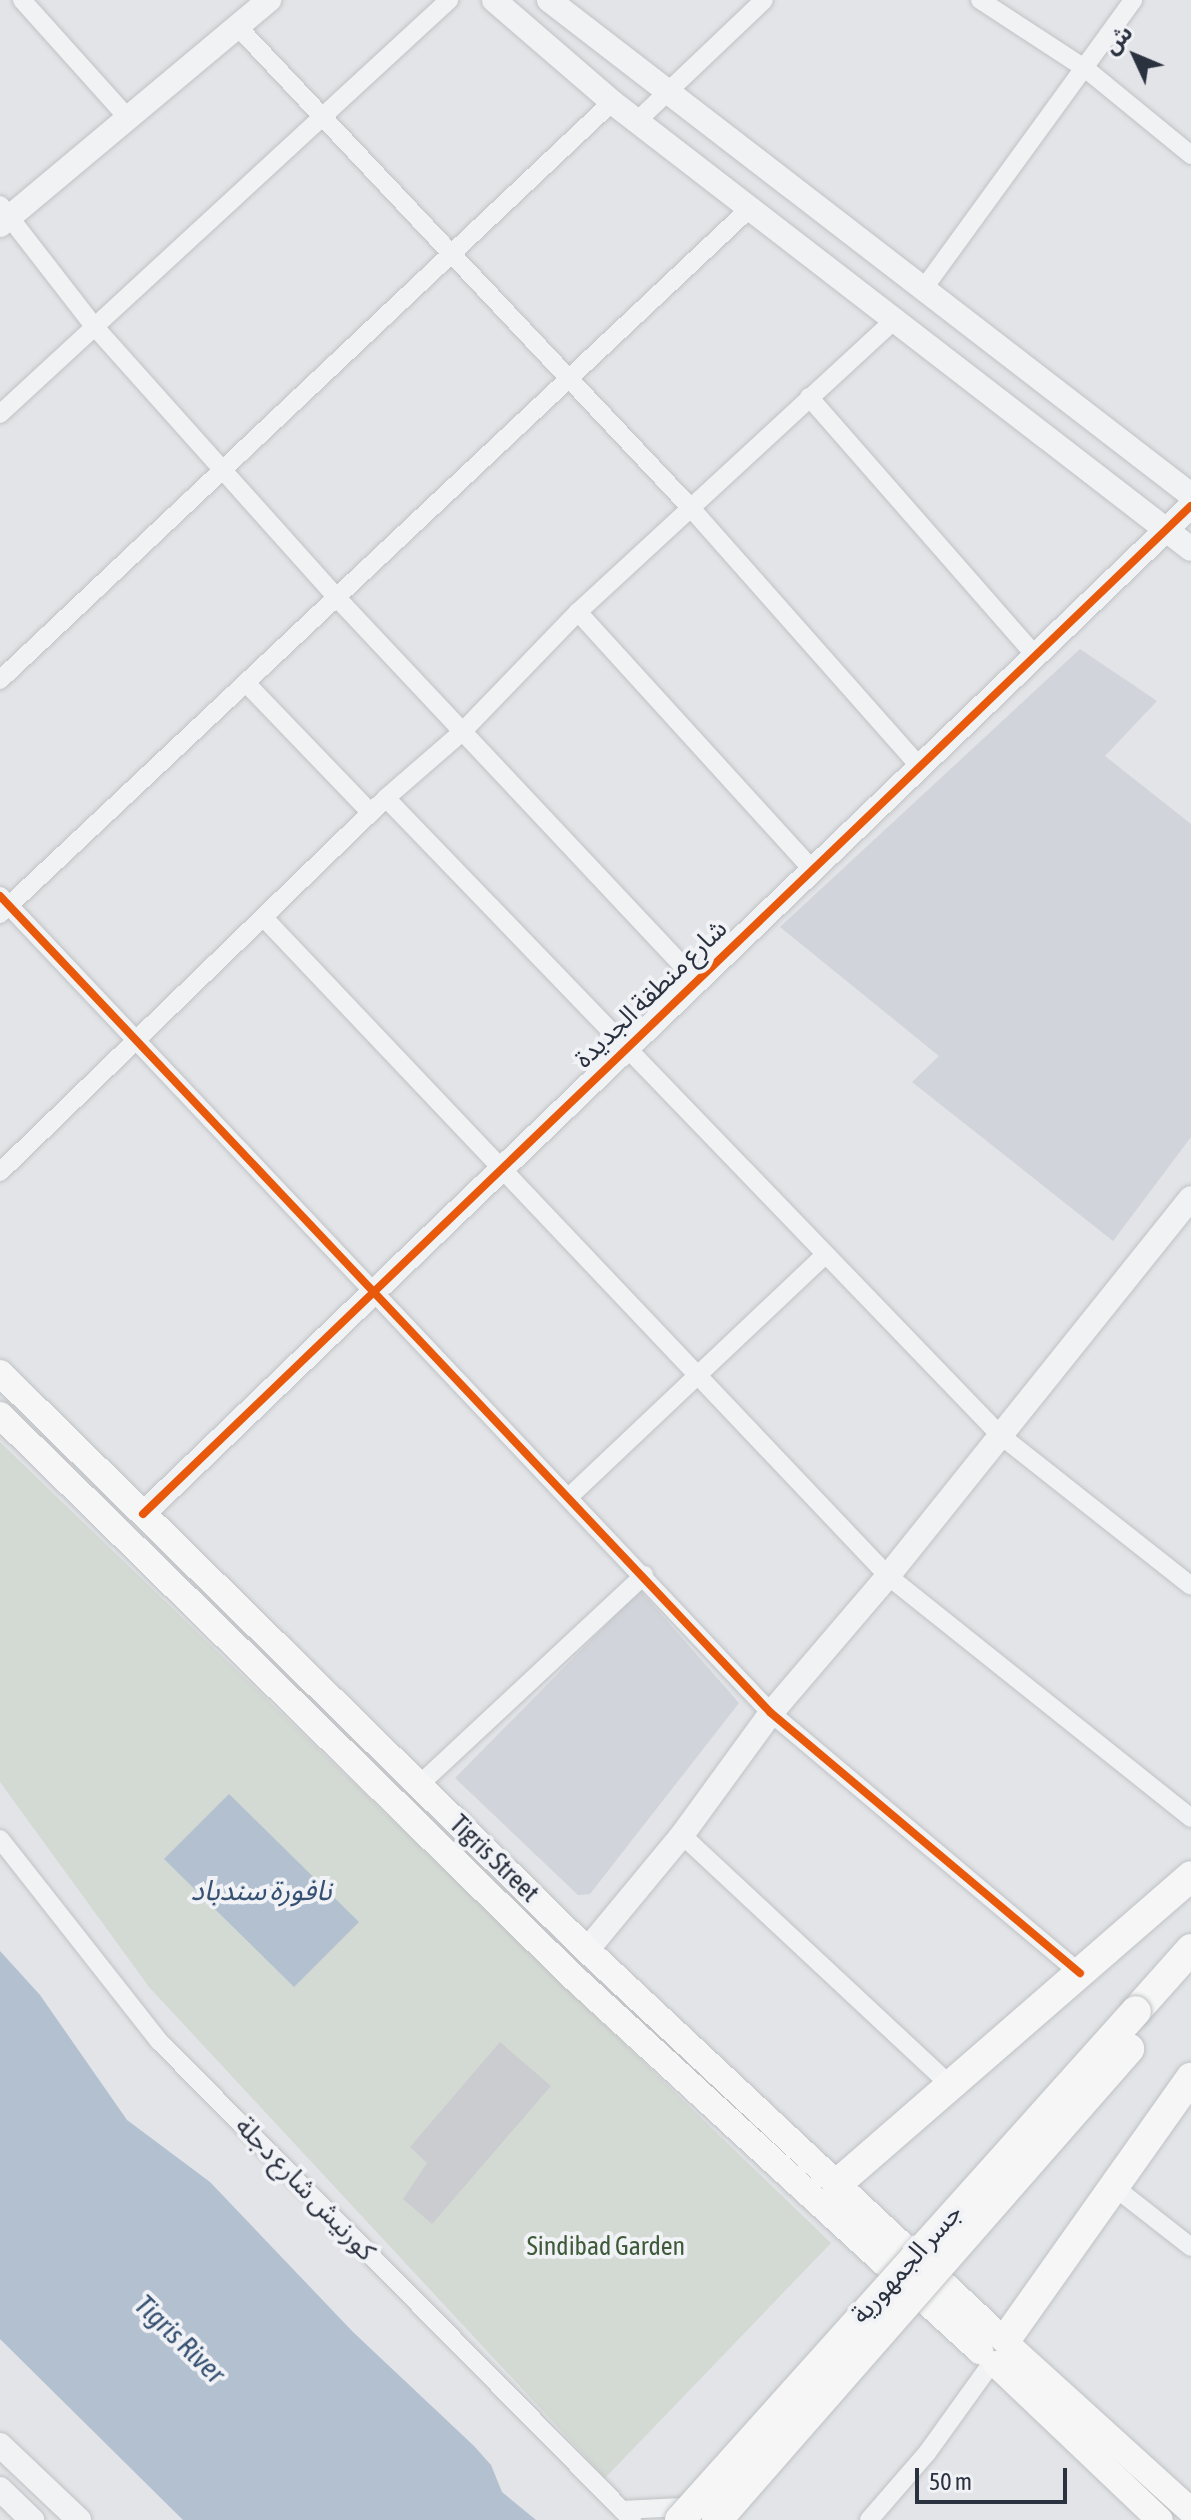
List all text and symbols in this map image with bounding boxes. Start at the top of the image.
north arrow [1095,16,1175,96]
text: ش [1098,19,1138,59]
street label: شارع منطقة الجديدة [568,913,734,1075]
street label: Tigris Street [443,1809,545,1909]
water label: نافورة سندباد [190,1873,332,1907]
street label: كورنيش شارع دجلة [229,2111,381,2267]
street label: جسر الجمهورية [845,2198,969,2330]
park label: Sindibad Garden [527,2231,685,2263]
water label: Tigris River [128,2288,232,2390]
scale bar [919,2452,1071,2502]
text: 50 m [929,2468,972,2495]

